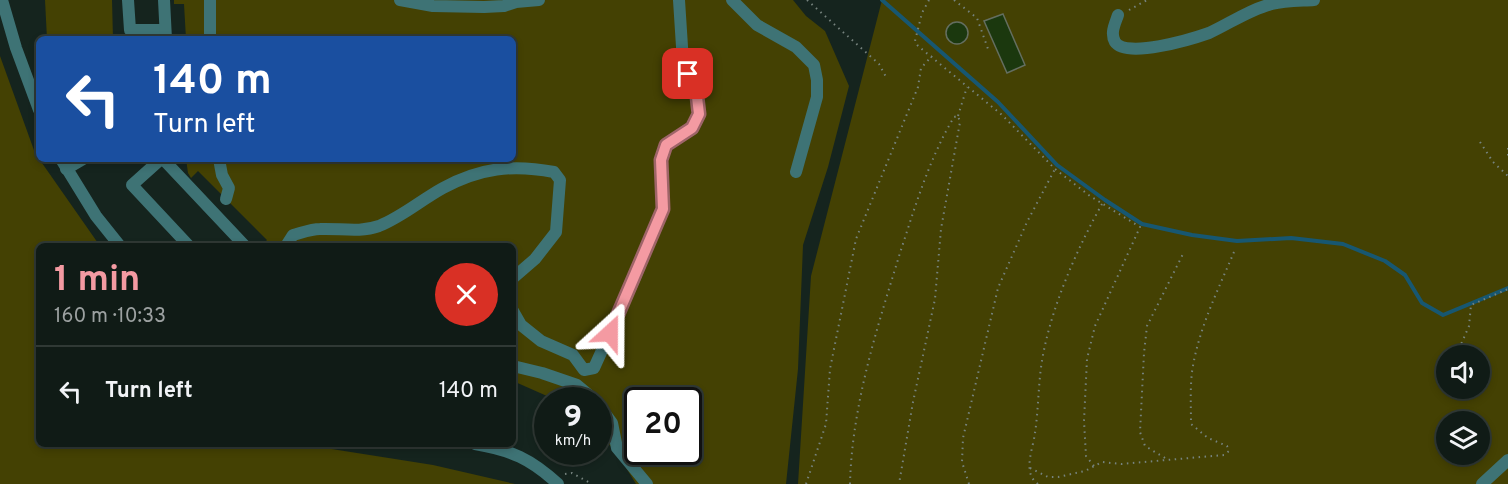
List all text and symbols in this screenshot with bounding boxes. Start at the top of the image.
pin [662,48,713,99]
text: 140 m [153,56,272,109]
icon: arrive [671,57,704,90]
icon: left [54,60,132,138]
text: Turn left [153,108,255,142]
text: 1 min [54,258,140,304]
button: close [435,263,498,326]
position arrow [578,301,642,365]
text: 160 m · 10:33 [54,304,166,330]
map controls [1436,345,1490,465]
button: sound [1436,345,1490,399]
icon: left [54,375,87,408]
text: Turn left [105,378,193,405]
text: 140 m [439,378,498,405]
speed limit sign: 20 [624,387,702,465]
text: 9 [564,400,582,437]
button: layers [1436,411,1490,465]
text: km/h [555,432,591,451]

